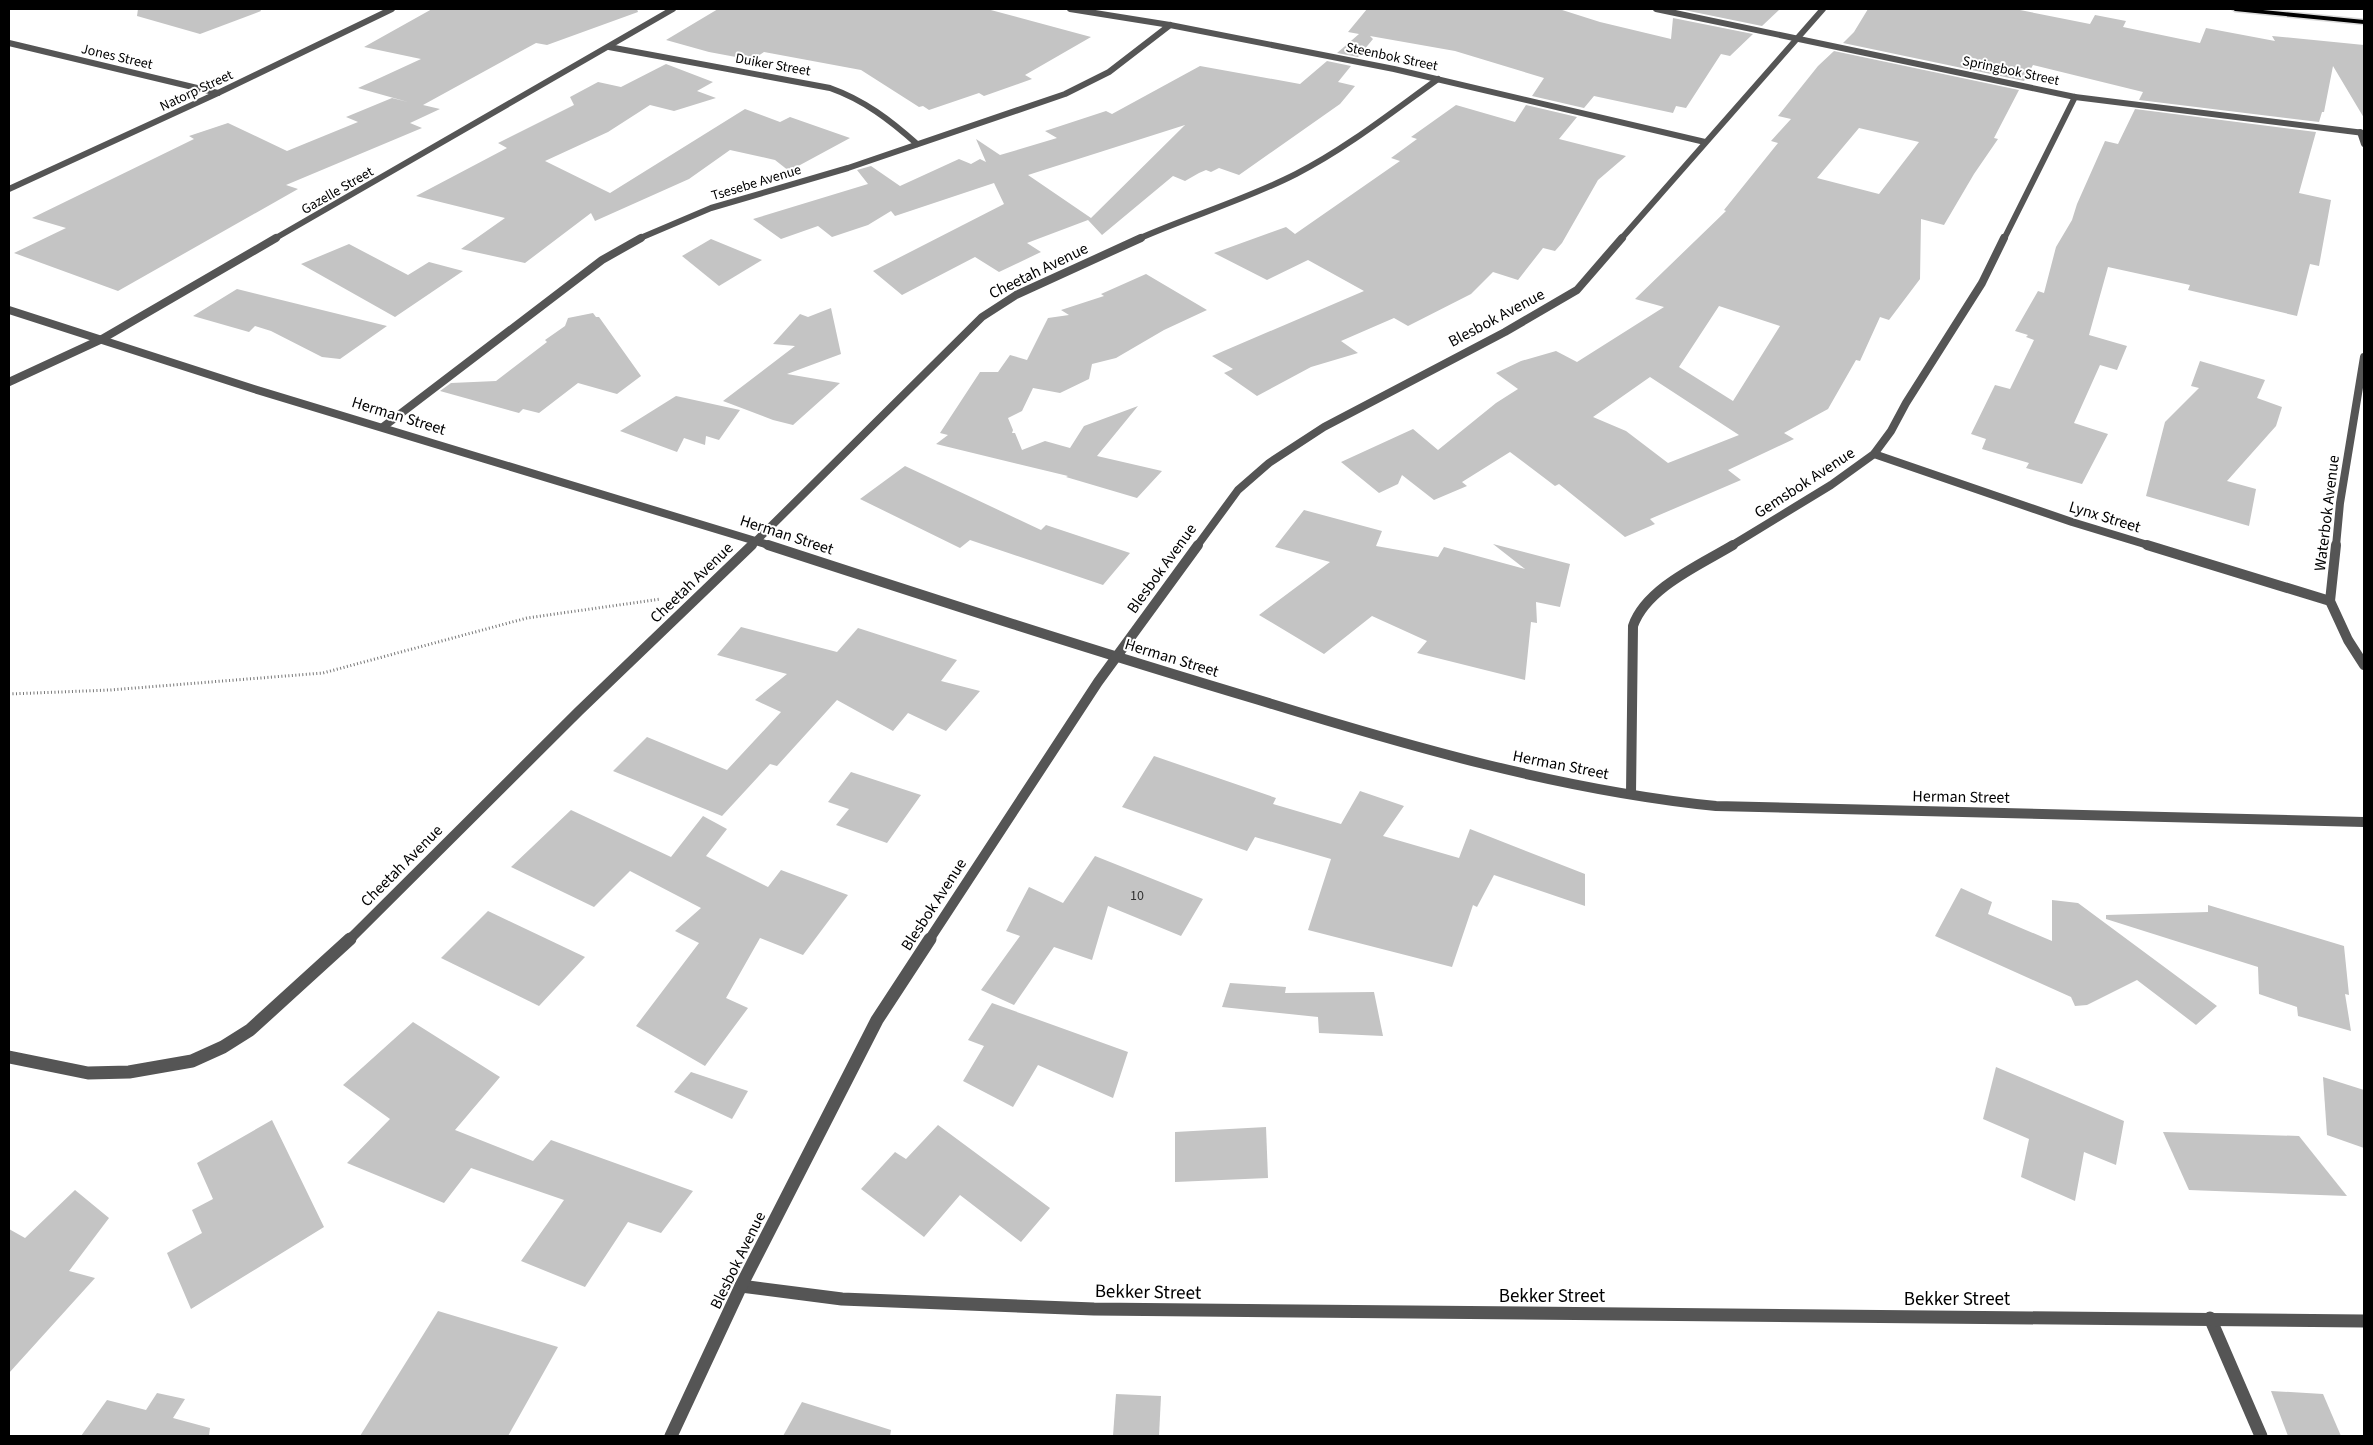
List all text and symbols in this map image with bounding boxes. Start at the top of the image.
street label: Steenbok Street [1344,37,1440,77]
street label: Jones Street [79,39,155,75]
street label: Duiker Street [734,49,812,81]
street label: Springbok Street [1961,51,2061,91]
street label: Natorp Street [157,65,236,117]
street label: Tsesebe Avenue [709,160,804,206]
street label: Gazelle Street [298,162,378,220]
street label: Cheetah Avenue [985,237,1092,304]
street label: Blesbok Avenue [1444,283,1549,352]
street label: Herman Street [349,391,449,441]
street label: Gemsbok Avenue [1750,442,1859,524]
street label: Waterbok Avenue [2309,454,2345,572]
street label: Lynx Street [2066,496,2144,538]
street label: Herman Street [737,509,837,561]
street label: Blesbok Avenue [1122,519,1202,618]
street label: Cheetah Avenue [645,537,738,628]
street label: Herman Street [1122,633,1222,683]
street label: Herman Street [1511,745,1611,785]
street label: Herman Street [1912,785,2010,809]
street label: Cheetah Avenue [356,820,448,912]
street label: Blesbok Avenue [896,854,972,955]
house number: 10 [1130,886,1144,906]
street label: Blesbok Avenue [705,1208,771,1313]
street label: Bekker Street [1095,1278,1202,1307]
street label: Bekker Street [1499,1283,1606,1310]
street label: Bekker Street [1904,1286,2011,1313]

